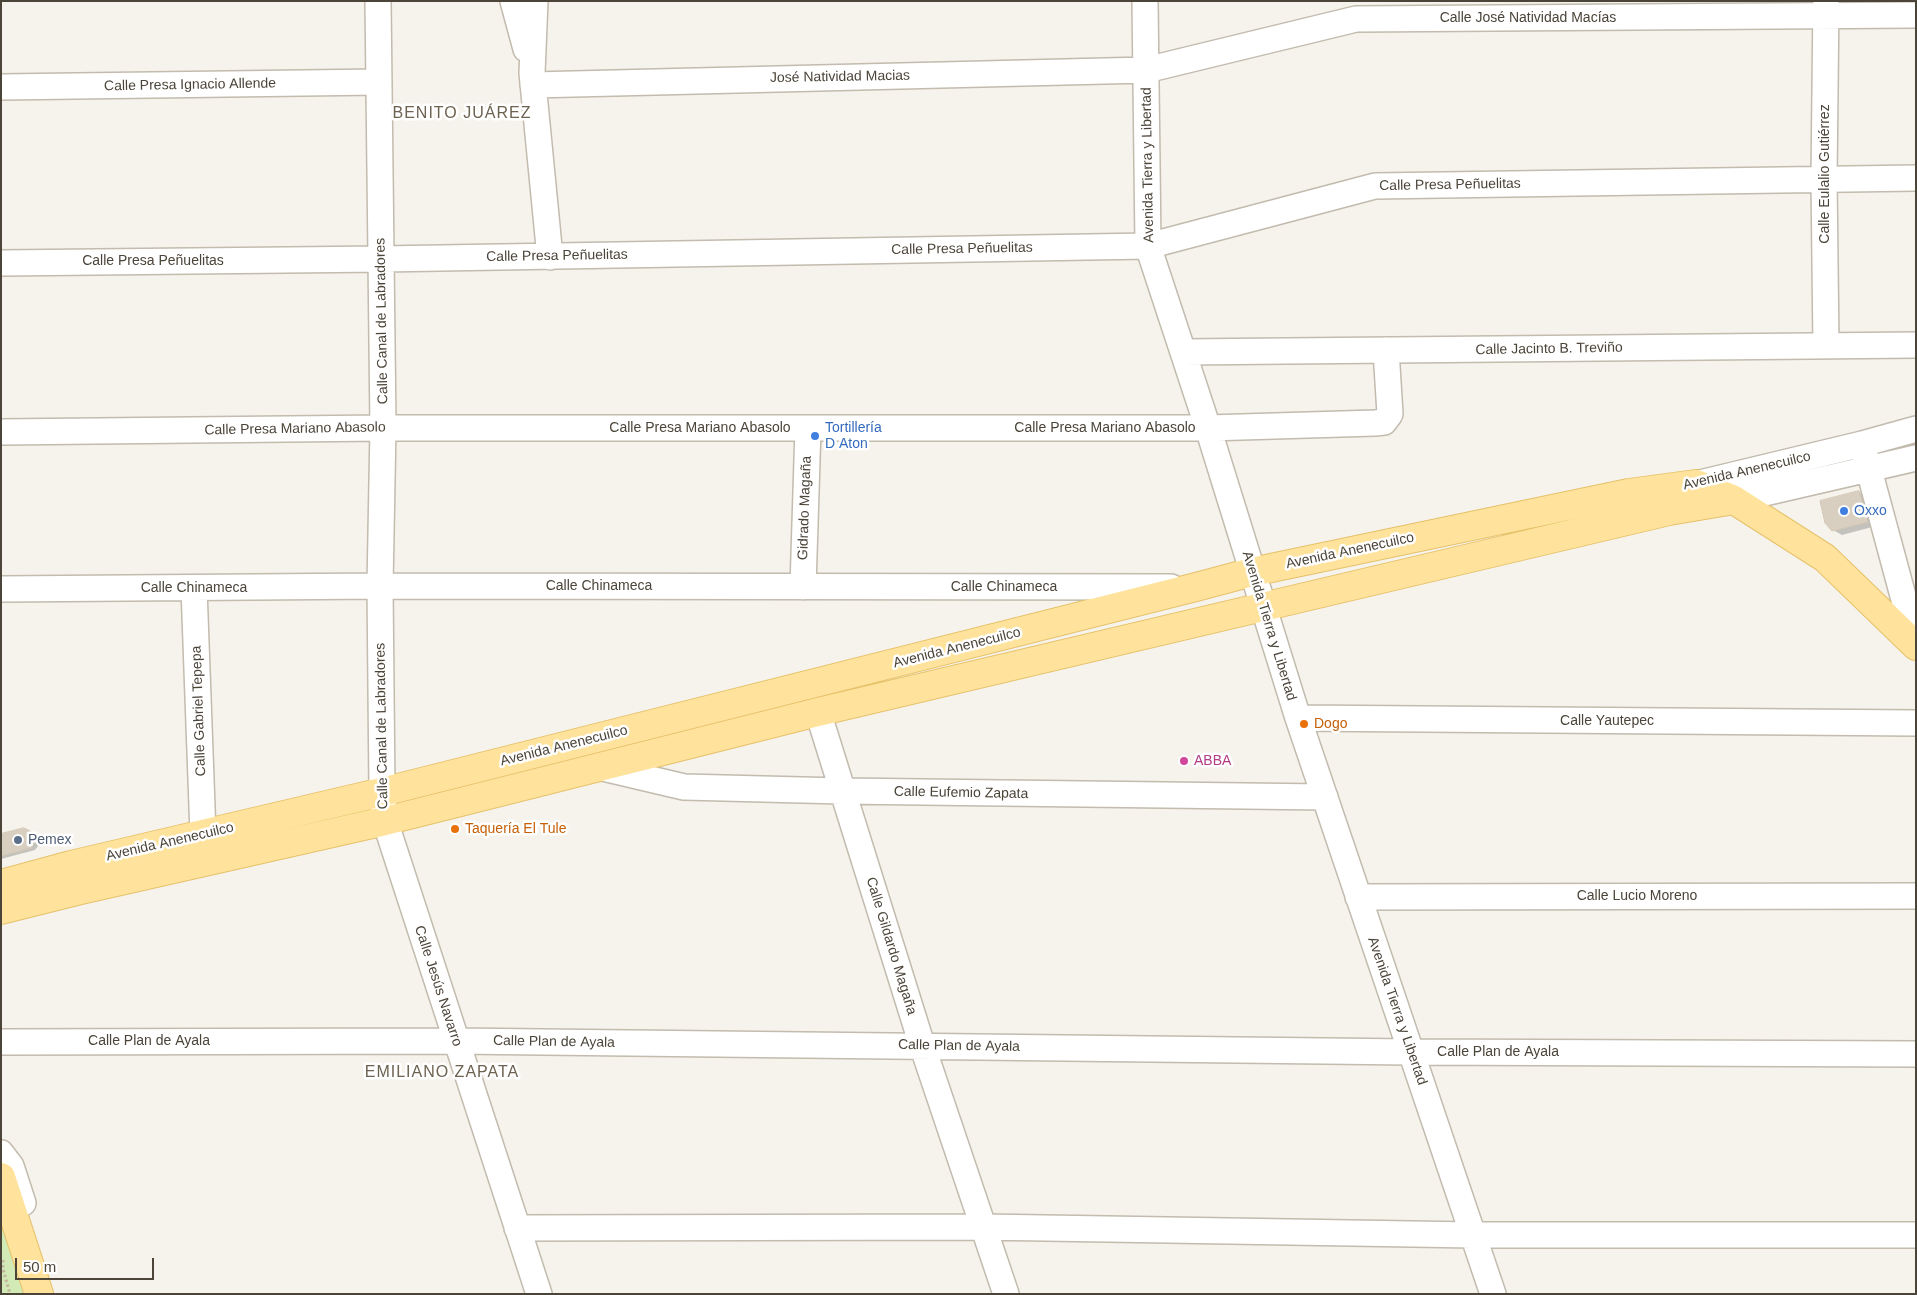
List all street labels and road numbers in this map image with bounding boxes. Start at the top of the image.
street label: Calle José Natividad Macías [1440,10,1616,26]
street label: José Natividad Macias [770,67,910,87]
street label: Calle Presa Ignacio Allende [104,75,276,95]
street label: Avenida Tierra y Libertad [1138,87,1158,243]
street label: Calle Eulalio Gutiérrez [1817,104,1833,244]
street label: Calle Presa Peñuelitas [1379,175,1521,195]
street label: Calle Canal de Labradores [372,238,392,404]
street label: Calle Presa Peñuelitas [891,239,1033,259]
street label: Calle Presa Peñuelitas [486,246,628,266]
street label: Calle Presa Peñuelitas [82,253,224,269]
street label: Calle Jacinto B. Treviño [1475,339,1623,359]
street label: Calle Presa Mariano Abasolo [204,419,386,439]
street label: Calle Presa Mariano Abasolo [609,420,791,436]
street label: Calle Presa Mariano Abasolo [1014,420,1196,436]
street label: Avenida Anenecuilco [1682,448,1812,494]
street label: Gidrado Magaña [795,456,815,560]
street label: Avenida Anenecuilco [1284,529,1416,573]
street label: Avenida Tierra y Libertad [1238,549,1300,703]
street label: Calle Chinameca [546,578,652,594]
street label: Calle Chinameca [951,579,1057,595]
street label: Calle Chinameca [141,580,247,596]
street label: Avenida Anenecuilco [892,624,1022,672]
street label: Calle Canal de Labradores [372,643,392,809]
street label: Calle Gabriel Tepepa [188,645,210,777]
street label: Calle Yautepec [1560,713,1654,729]
street label: Avenida Anenecuilco [499,722,629,770]
street label: Calle Eufemio Zapata [894,783,1028,803]
street label: Avenida Anenecuilco [105,819,235,865]
street label: Calle Gildardo Magaña [862,875,920,1017]
street label: Calle Lucio Moreno [1577,888,1697,904]
street label: Calle Jesús Navarro [411,923,465,1049]
street label: Avenida Tierra y Libertad [1364,935,1430,1087]
street label: Calle Plan de Ayala [88,1033,210,1049]
street label: Calle Plan de Ayala [493,1033,615,1051]
street label: Calle Plan de Ayala [898,1037,1020,1055]
street label: Calle Plan de Ayala [1437,1044,1559,1060]

